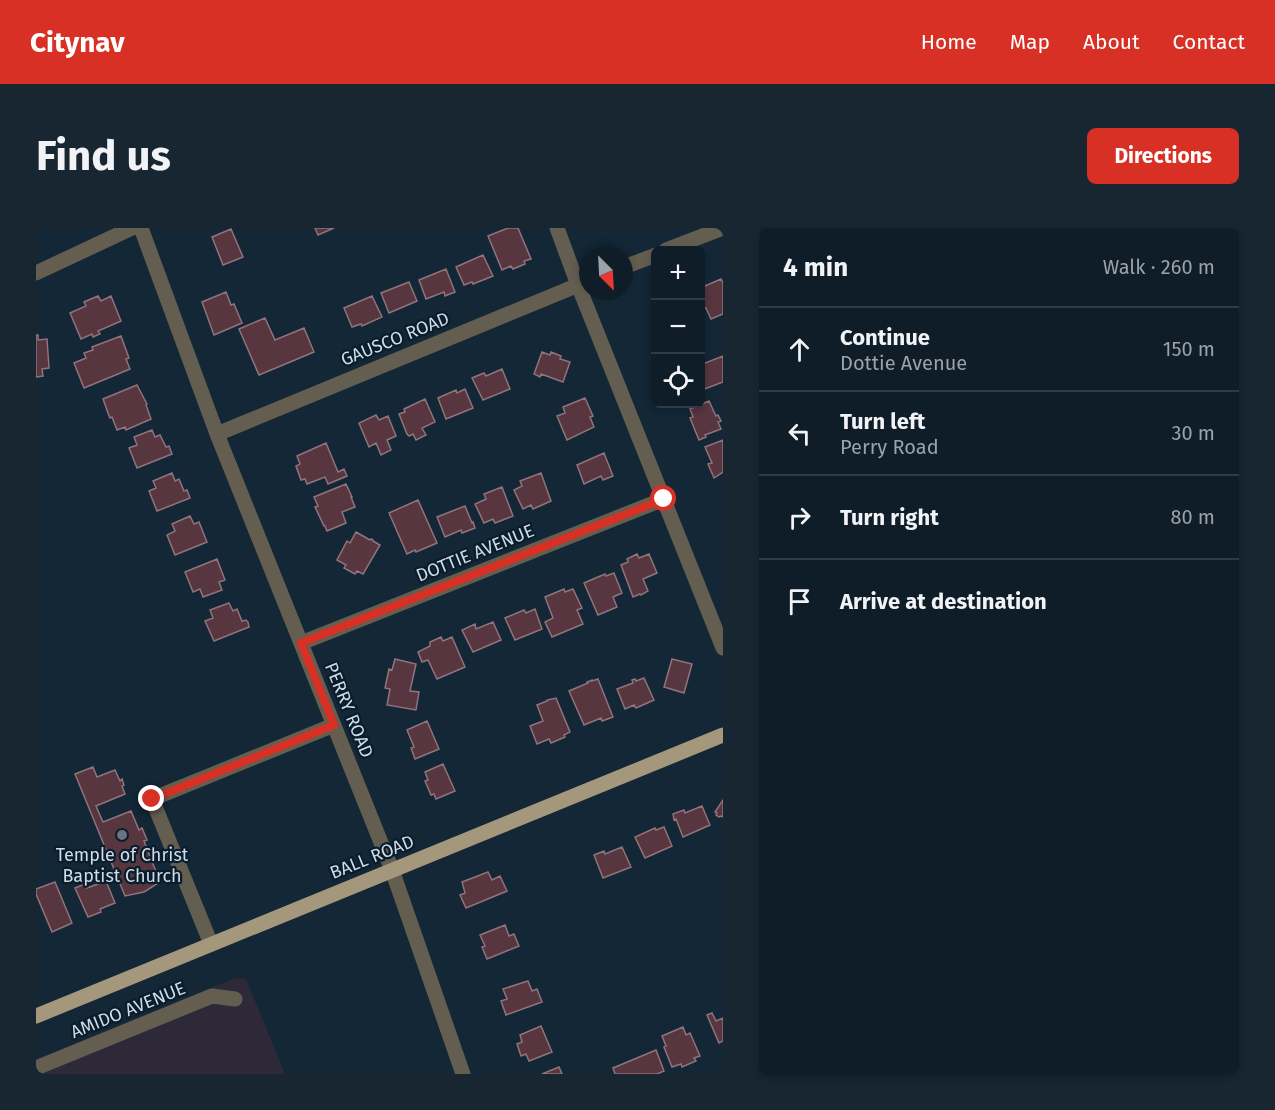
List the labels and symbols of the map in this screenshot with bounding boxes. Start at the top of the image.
north arrow [579,246,633,300]
street label: GAUSCO ROAD [338,307,452,371]
route start [650,485,676,511]
street label: DOTTIE AVENUE [413,519,537,587]
street label: PERRY ROAD [320,659,378,761]
route end [138,785,164,811]
marker: Temple of Christ Baptist Church [115,828,129,842]
street label: BALL ROAD [327,830,417,884]
place label: Temple of Christ Baptist Church [56,844,189,887]
street label: AMIDO AVENUE [67,977,189,1043]

